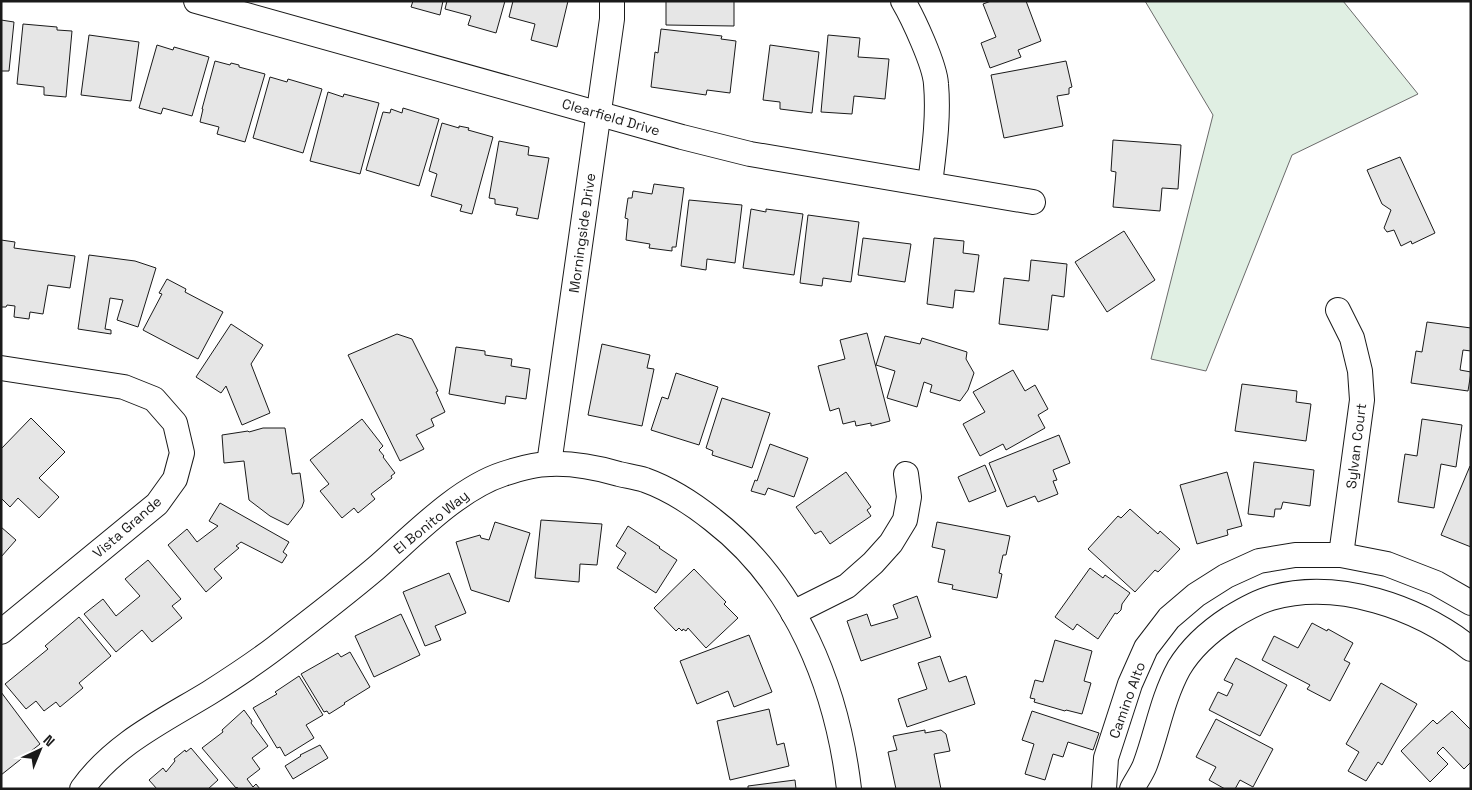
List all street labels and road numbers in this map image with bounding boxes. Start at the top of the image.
street label: Clearfield Drive [560,94,662,140]
street label: Morningside Drive [565,172,599,294]
street label: Sylvan Court [1342,402,1370,490]
street label: El Bonito Way [390,486,472,558]
street label: Vista Grande [89,492,165,562]
street label: Camino Alto [1105,659,1149,741]

